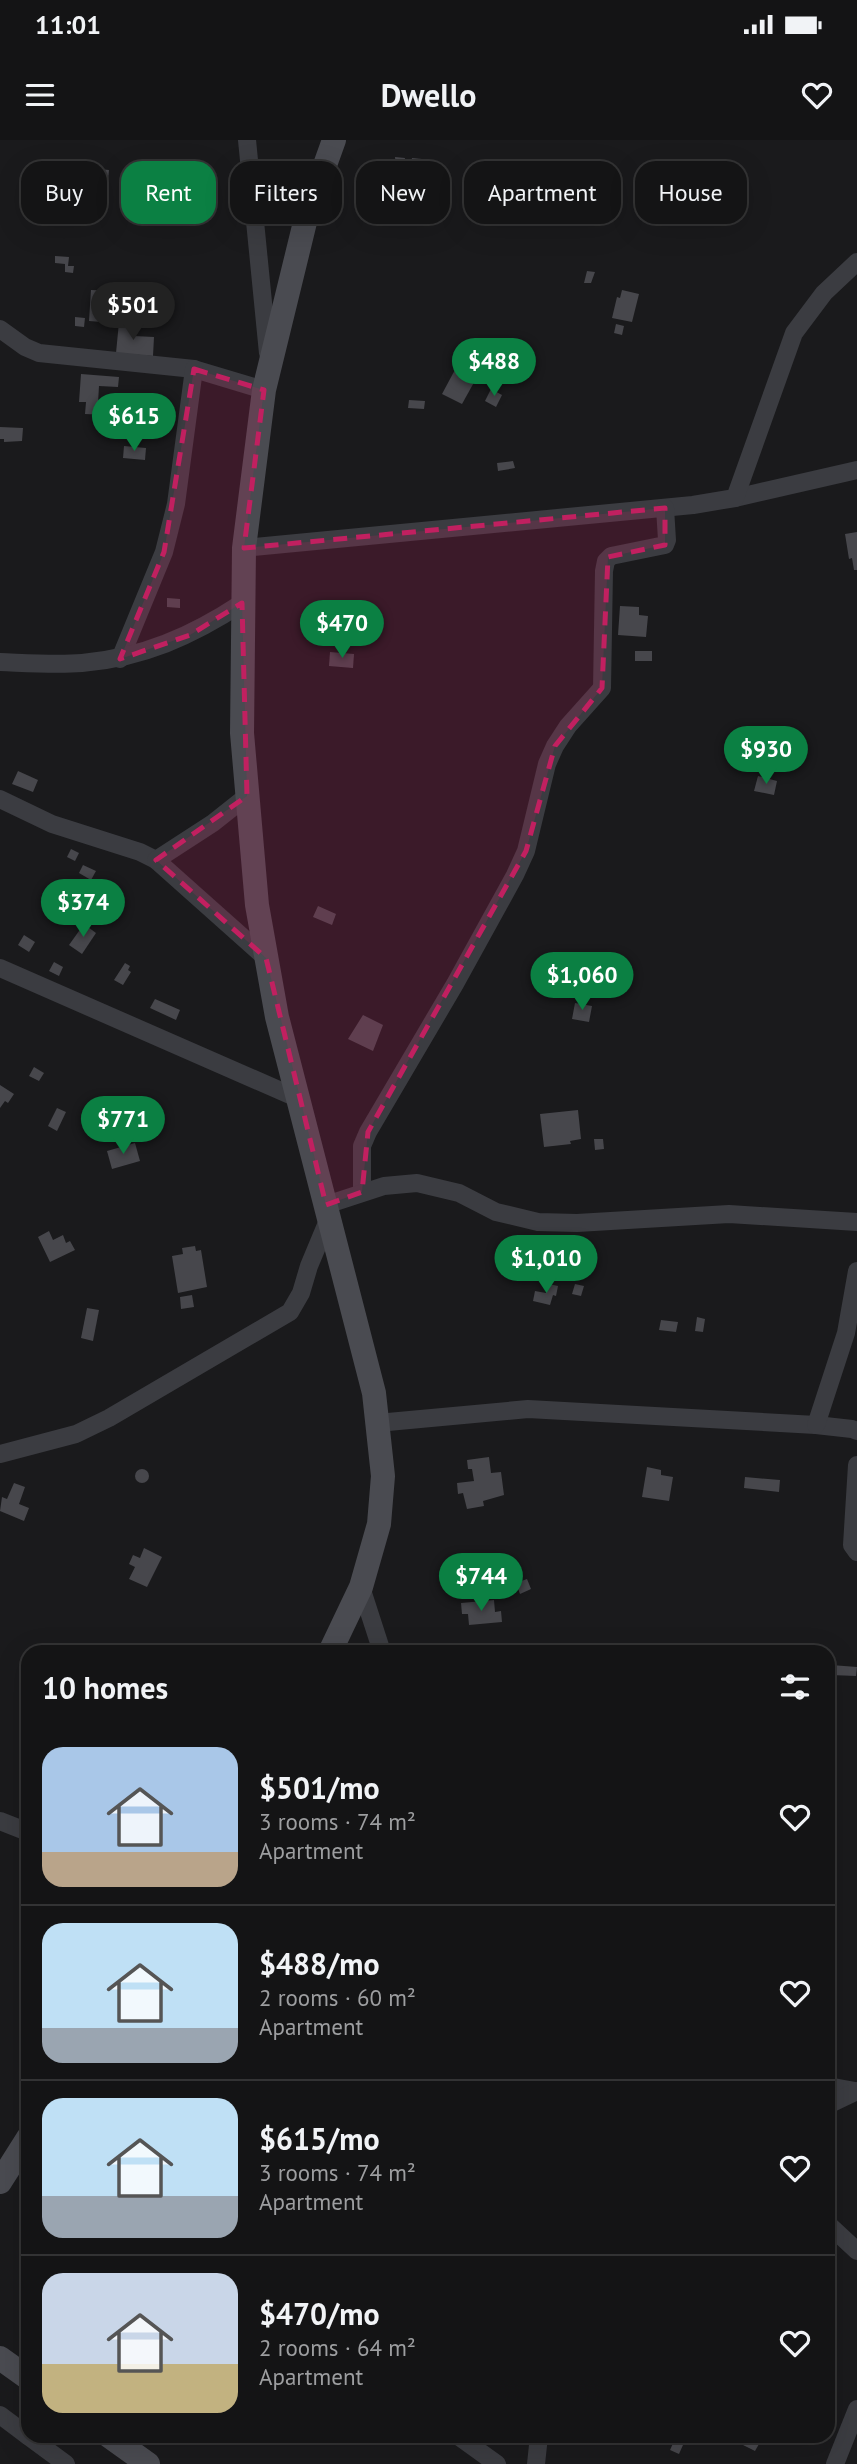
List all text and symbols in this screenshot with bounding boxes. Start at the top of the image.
text: 11:01 [35,8,101,41]
text: Dwello [381,74,476,116]
icon: menu [21,76,59,114]
icon: heart [798,76,836,114]
chip: Buy [21,161,107,224]
chip: Rent [121,161,216,224]
chip: Filters [230,161,342,224]
chip: New [356,161,450,224]
chip: Apartment [464,161,621,224]
chip: House [635,161,747,224]
pin: $501 [92,282,174,342]
text: $501 [107,290,159,319]
pin: $488 [453,338,535,398]
text: $488 [468,346,520,375]
pin: $615 [93,394,175,453]
text: $615 [108,401,160,430]
pin: $470 [301,601,383,660]
text: $470 [316,608,368,637]
pin: $930 [725,726,807,786]
text: $930 [740,734,792,763]
pin: $374 [42,880,124,939]
text: $374 [57,887,109,916]
pin: $1,060 [525,952,639,1012]
text: $1,060 [546,960,618,989]
pin: $771 [82,1096,164,1156]
text: $771 [97,1104,149,1133]
pin: $1,010 [489,1236,603,1295]
text: $1,010 [510,1243,582,1272]
pin: $744 [440,1554,522,1613]
text: $744 [455,1561,507,1590]
text: 10 homes [42,1668,168,1707]
icon: filters [776,1668,814,1706]
text: $501/mo [259,1768,380,1807]
icon: home [98,1775,182,1859]
icon: heart [776,1798,814,1836]
text: 3 rooms · 74 m² [259,1807,416,1836]
text: Apartment [259,1836,363,1865]
text: $488/mo [259,1944,380,1983]
icon: home [98,1951,182,2035]
icon: heart [776,1974,814,2012]
text: 2 rooms · 60 m² [259,1983,416,2012]
text: Apartment [259,2012,363,2041]
text: $615/mo [259,2119,380,2158]
icon: home [98,2126,182,2210]
icon: heart [776,2149,814,2187]
text: 3 rooms · 74 m² [259,2158,416,2187]
text: Apartment [259,2187,363,2216]
text: $470/mo [259,2294,380,2333]
icon: home [98,2301,182,2385]
icon: heart [776,2324,814,2362]
text: 2 rooms · 64 m² [259,2333,416,2362]
text: Apartment [259,2362,363,2391]

